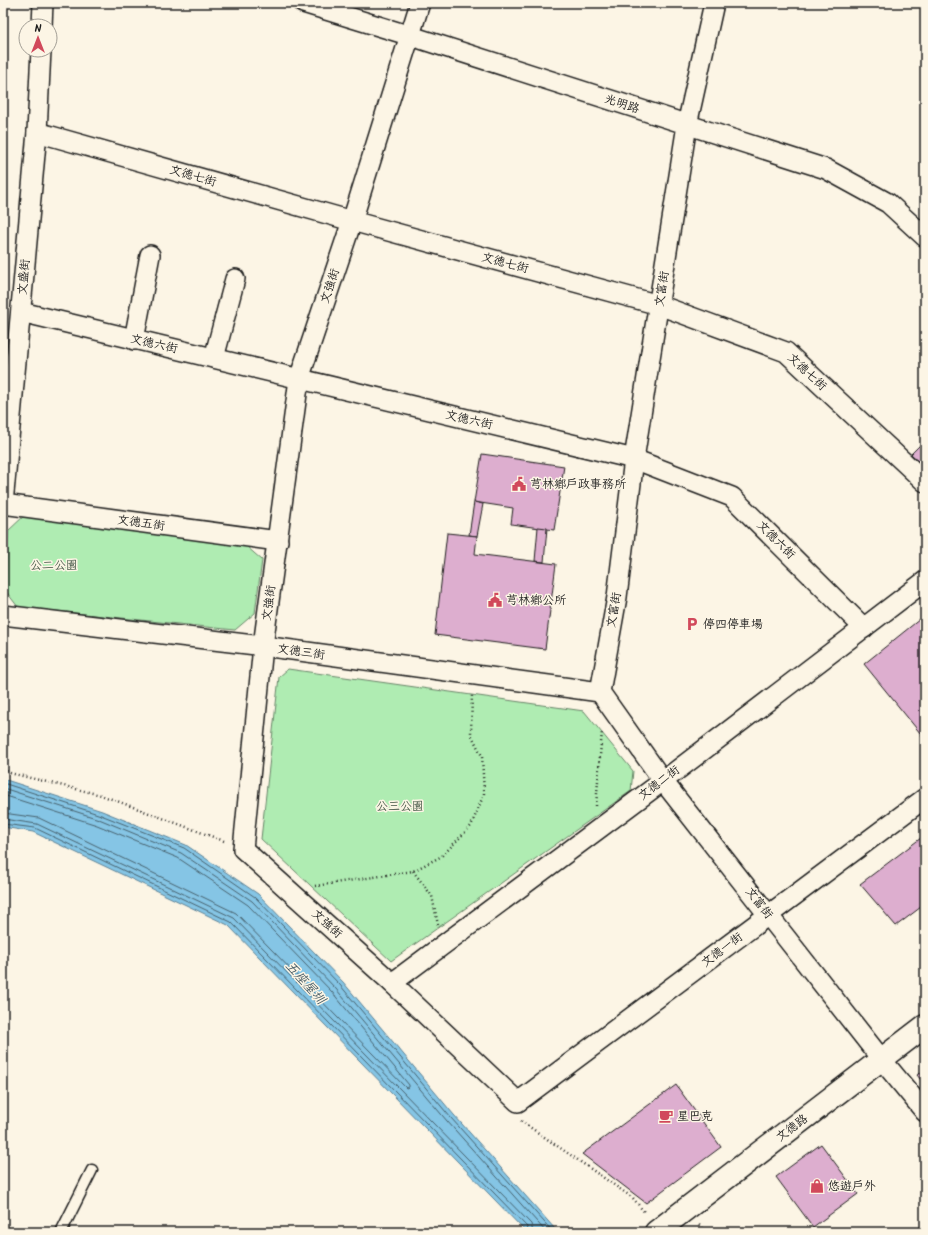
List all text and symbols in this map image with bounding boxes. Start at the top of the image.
north arrow [18,18,58,58]
text: N [35,20,42,38]
street label: 光明路 [602,89,642,119]
street label: 文德七街 [167,160,219,192]
street label: 文德七街 [479,248,531,278]
street label: 文盛街 [13,258,35,296]
street label: 文強街 [315,266,345,306]
street label: 文富街 [650,270,674,308]
street label: 文德六街 [128,329,180,359]
street label: 文德七街 [783,349,831,395]
street label: 文德六街 [443,405,495,435]
place label: 芎林鄉戶政事務所 [530,475,627,494]
public building icon: 芎林鄉戶政事務所 [511,476,527,492]
street label: 文德五街 [116,510,166,536]
street label: 文德六街 [752,516,800,564]
park label: 公二公園 [30,556,78,575]
street label: 文強街 [257,584,281,622]
place label: 芎林鄉公所 [506,591,567,610]
street label: 文富街 [602,591,626,629]
public building icon: 芎林鄉公所 [487,592,503,608]
place label: 停四停車場 [703,615,763,634]
parking icon: 停四停車場 [684,616,700,632]
street label: 文德三街 [276,639,326,665]
street label: 文德二街 [634,761,684,805]
park label: 公三公園 [376,797,424,816]
street label: 文富街 [740,883,778,923]
street label: 文強街 [307,905,347,943]
street label: 文德一街 [697,928,747,972]
water label: 五座屋圳 [280,957,332,1011]
place label: 星巴克 [677,1107,713,1126]
cafe icon: 星巴克 [658,1108,674,1124]
street label: 文德路 [772,1110,812,1146]
place label: 悠遊戶外 [828,1177,876,1196]
shop icon: 悠遊戶外 [809,1178,825,1194]

